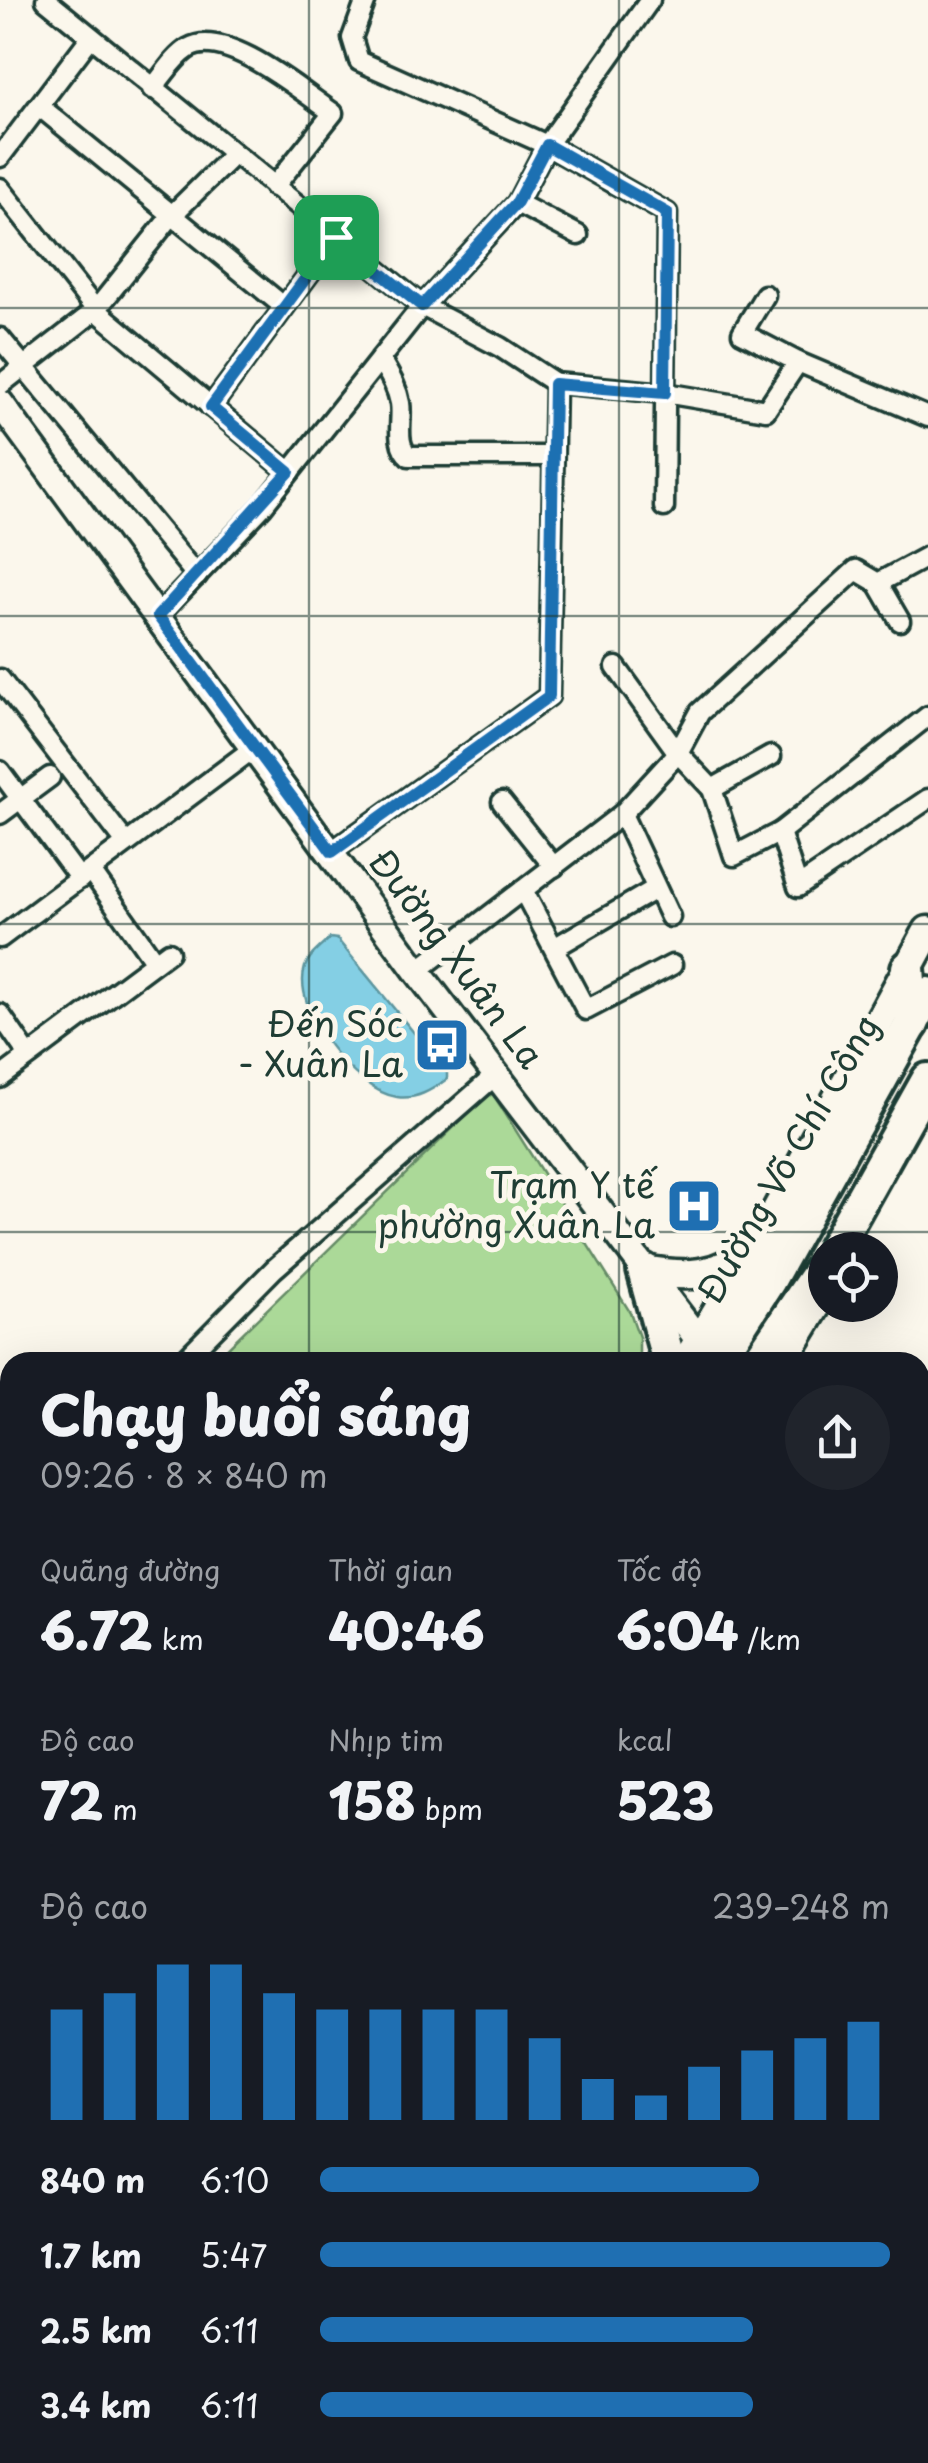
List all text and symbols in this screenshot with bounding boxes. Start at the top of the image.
pin [294,195,379,280]
icon: arrive [309,210,364,265]
street label: Đường Xuân La [358,836,558,1079]
place label: Đến Sóc - Xuân La [238,996,403,1089]
street label: Đường Võ Chí Công [682,1003,891,1312]
bus stop icon: Đến Sóc - Xuân La [412,1015,472,1075]
place label: Trạm Y tế phường Xuân La [377,1157,658,1250]
hospital icon: Trạm Y tế phường Xuân La [664,1176,724,1236]
map controls [808,1232,898,1322]
button: locate [808,1232,898,1322]
text: Chạy buổi sáng [40,1372,471,1455]
button: share [785,1385,890,1490]
text: 09:26 · 8 × 840 m [40,1451,328,1499]
text: Quãng đường [40,1548,220,1591]
text: Thời gian [328,1548,453,1591]
text: Tốc độ [617,1548,702,1591]
text: 6.72 [40,1591,152,1667]
text: 40:46 [328,1591,485,1667]
text: 6:04 [617,1591,738,1667]
text: km [152,1617,204,1660]
text: /km [738,1617,801,1660]
text: Độ cao [40,1718,135,1761]
text: Nhịp tim [328,1718,444,1761]
text: kcal [617,1718,673,1761]
text: 72 [40,1761,103,1837]
text: 158 [328,1761,416,1837]
text: 523 [617,1761,714,1837]
text: m [103,1787,138,1830]
text: bpm [416,1787,483,1830]
text: Độ cao [40,1882,148,1930]
text: 239–248 m [712,1882,890,1930]
text: 840 m [40,2156,145,2204]
text: 6:10 [200,2156,269,2204]
text: 1.7 km [40,2231,142,2279]
text: 5:47 [200,2231,267,2279]
text: 2.5 km [40,2306,152,2354]
text: 6:11 [200,2306,258,2354]
text: 3.4 km [40,2381,151,2429]
text: 6:11 [200,2381,258,2429]

